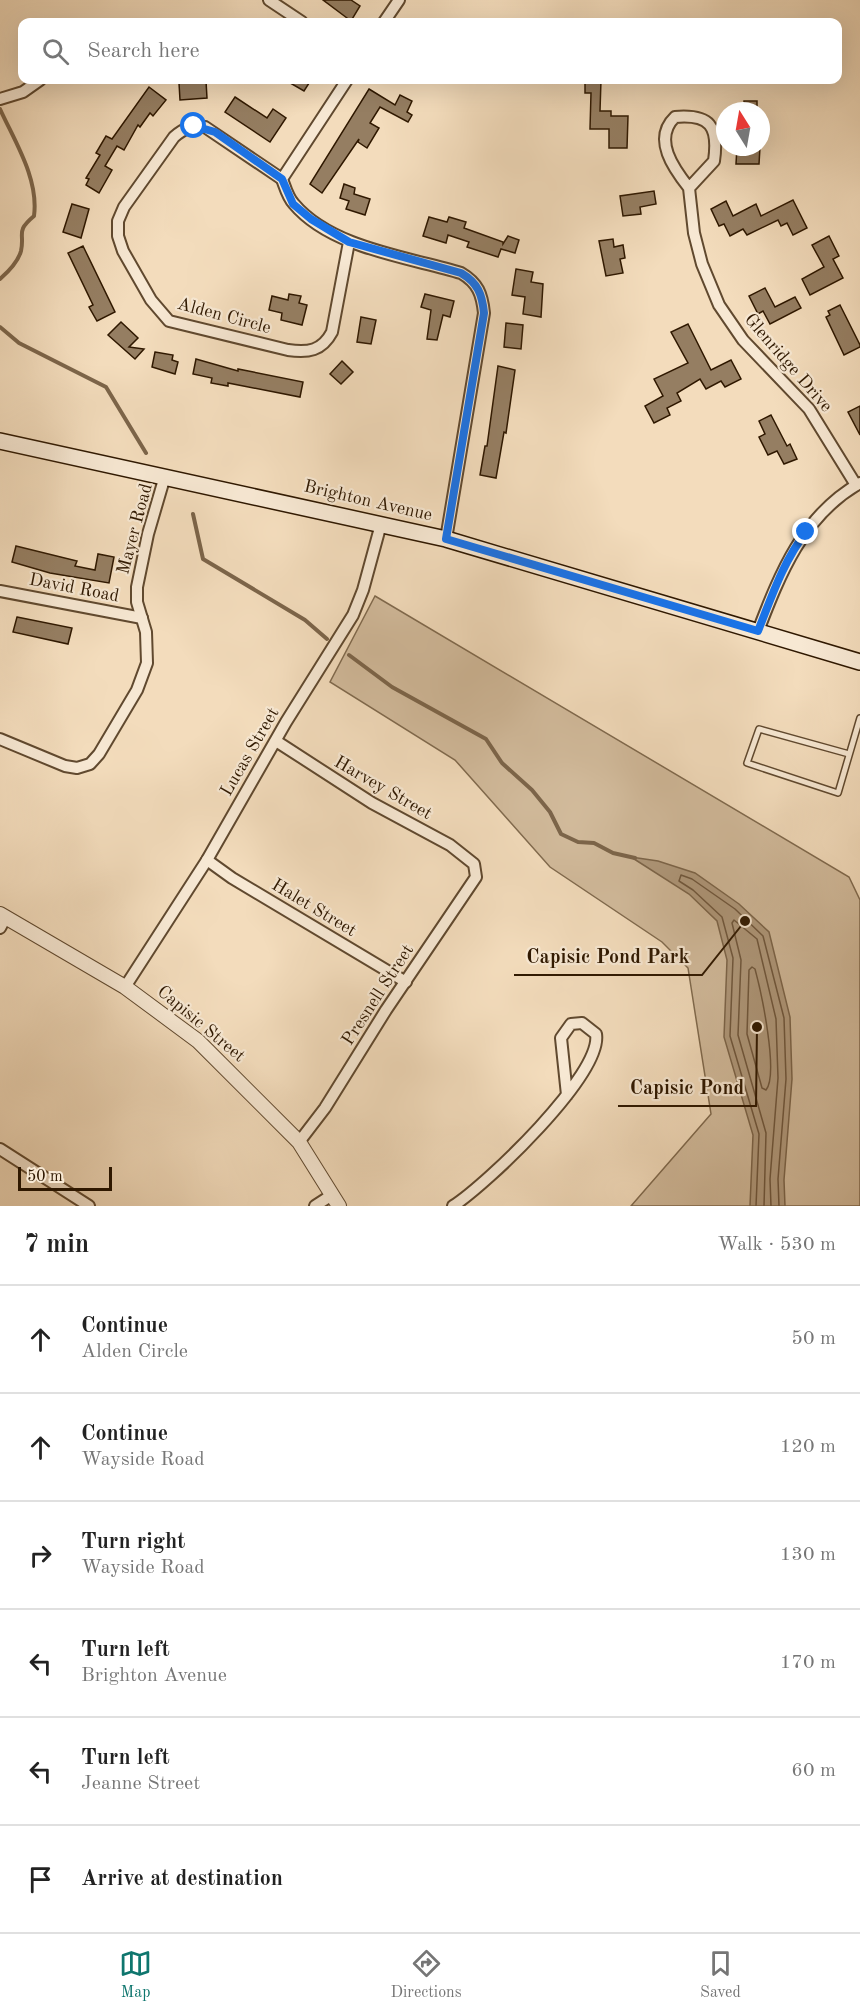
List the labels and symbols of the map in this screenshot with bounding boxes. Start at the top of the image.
north arrow [716,102,770,156]
route start [180,112,206,138]
street label: Alden Circle [175,295,273,337]
street label: Glenridge Drive [741,310,835,416]
street label: Brighton Avenue [302,477,434,525]
street label: Mayer Road [114,482,156,576]
route end [792,518,818,544]
street label: David Road [27,570,121,606]
street label: Lucas Street [217,705,283,799]
street label: Harvey Street [331,753,435,823]
street label: Halet Street [269,876,359,940]
callout: Capisic Pond Park [514,937,702,975]
street label: Presnell Street [339,941,417,1049]
text: Capisic Pond Park [526,948,690,968]
street label: Capisic Street [154,982,248,1066]
callout: Capisic Pond [618,1068,756,1106]
text: Capisic Pond [630,1079,745,1099]
scale bar [18,1164,112,1192]

